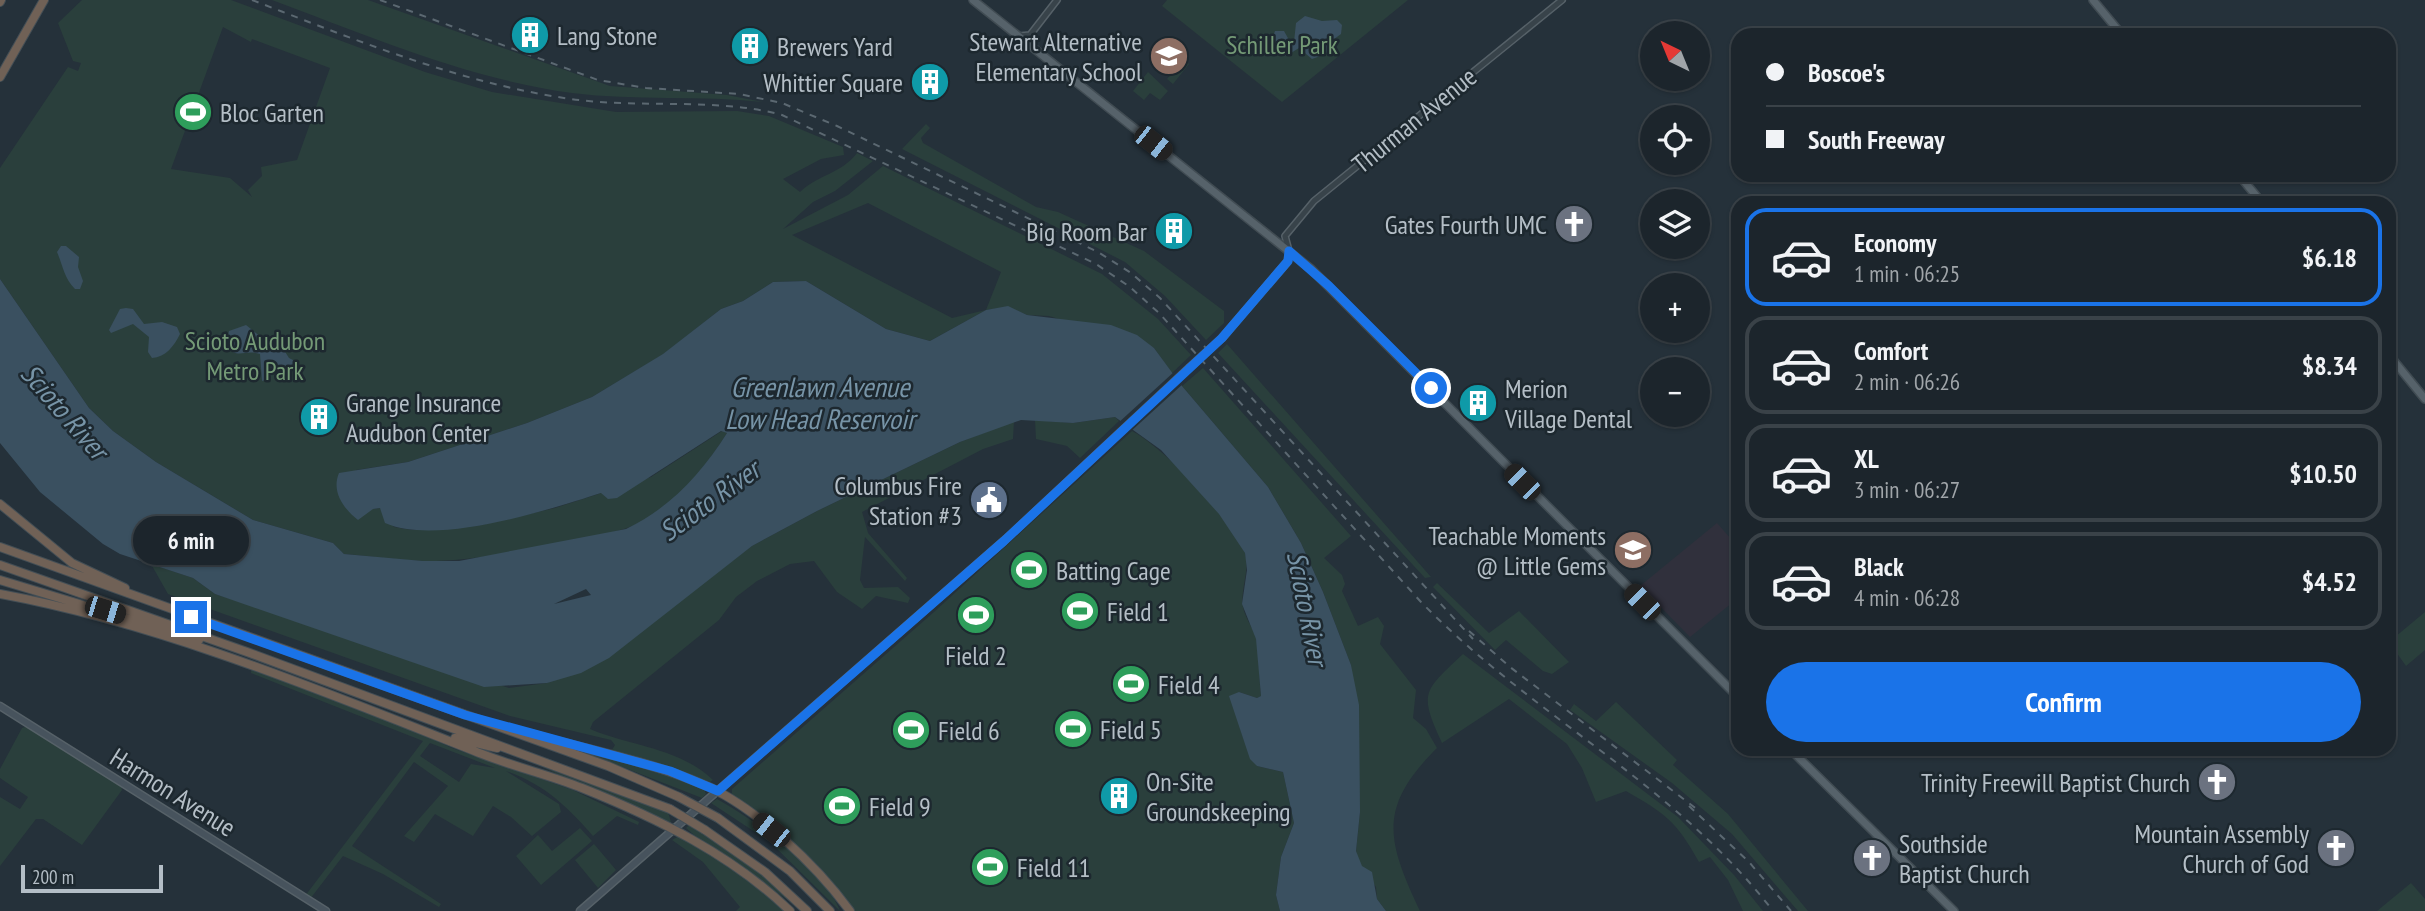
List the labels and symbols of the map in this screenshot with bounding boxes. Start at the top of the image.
building icon: Lang Stone [509,14,551,56]
place label: Lang Stone [557,19,657,52]
north arrow [1640,21,1710,91]
building icon: Brewers Yard [729,25,771,67]
place label: Stewart Alternative Elementary School [969,25,1142,88]
park label: Schiller Park [1226,28,1338,61]
place label: Brewers Yard [777,30,893,63]
school or university icon: Stewart Alternative Elementary School [1148,35,1190,77]
street label: Thurman Avenue [1345,60,1483,180]
building icon: Whittier Square [909,61,951,103]
place label: Whittier Square [763,66,903,99]
sports icon: Bloc Garten [172,91,214,133]
place label: Bloc Garten [220,96,324,129]
car [1130,122,1177,164]
church icon: Gates Fourth UMC [1553,203,1595,245]
place label: Gates Fourth UMC [1385,208,1547,241]
building icon: Big Room Bar [1153,210,1195,252]
place label: Big Room Bar [1026,215,1147,248]
park label: Scioto Audubon Metro Park [185,324,325,387]
water label: Scioto River [13,355,120,470]
water label: Greenlawn Avenue Low Head Reservoir [725,368,919,437]
route start [1415,372,1447,404]
place label: Merion Village Dental [1504,372,1632,435]
building icon: Merion Village Dental [1457,382,1499,424]
place label: Grange Insurance Audubon Center [346,386,501,449]
building icon: Grange Insurance Audubon Center [298,396,340,438]
water label: Scioto River [652,449,770,549]
car [1500,460,1545,504]
place label: Columbus Fire Station #3 [834,469,962,532]
public building icon: Columbus Fire Station #3 [968,479,1010,521]
callout: 6 min [133,516,249,564]
place label: Teachable Moments @ Little Gems [1428,519,1606,582]
school or university icon: Teachable Moments @ Little Gems [1612,529,1654,571]
water label: Scioto River [1279,548,1338,672]
sports icon: Batting Cage [1008,549,1050,591]
place label: Batting Cage [1056,554,1171,587]
car [1620,580,1665,624]
sports icon: Field 1 [1059,590,1101,632]
car [82,594,129,626]
sports icon: Field 2 [955,594,997,636]
place label: Field 1 [1107,595,1169,628]
route end [175,601,207,633]
place label: Field 2 [945,639,1007,672]
sports icon: Field 4 [1110,663,1152,705]
place label: Field 4 [1158,668,1220,701]
sports icon: Field 5 [1052,708,1094,750]
sports icon: Field 6 [890,709,932,751]
place label: Field 5 [1100,713,1162,746]
place label: Field 6 [938,714,1000,747]
street label: Harmon Avenue [104,740,242,844]
church icon: Trinity Freewill Baptist Church [2196,761,2238,803]
place label: On-Site Groundskeeping [1146,765,1291,828]
place label: Trinity Freewill Baptist Church [1921,766,2190,799]
building icon: On-Site Groundskeeping [1098,775,1140,817]
sports icon: Field 9 [821,785,863,827]
place label: Field 9 [869,790,931,823]
car [748,809,795,851]
place label: Mountain Assembly Church of God [2134,817,2309,880]
place label: Southside Baptist Church [1899,827,2030,890]
church icon: Mountain Assembly Church of God [2315,827,2357,869]
church icon: Southside Baptist Church [1851,837,1893,879]
sports icon: Field 11 [969,846,1011,888]
place label: Field 11 [1017,851,1090,884]
scale bar [21,862,163,894]

